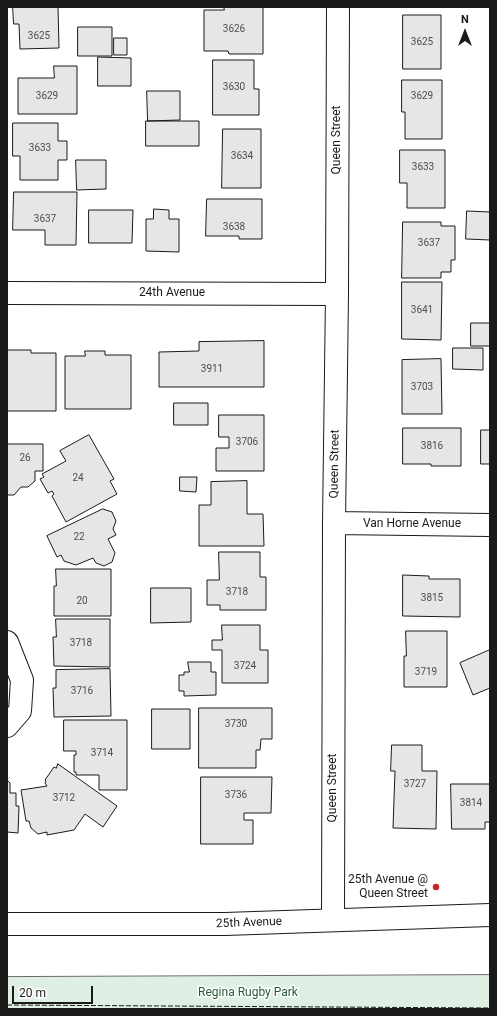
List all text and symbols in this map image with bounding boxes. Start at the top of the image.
north arrow [445,12,485,52]
text: N [461,13,469,26]
house number: 3626 [223,23,245,35]
house number: 3625 [28,30,50,42]
house number: 3625 [411,36,433,48]
house number: 3630 [223,81,245,93]
house number: 3629 [36,90,58,102]
house number: 3629 [411,90,433,102]
street label: Queen Street [330,106,344,174]
house number: 3633 [29,142,51,154]
house number: 3634 [231,150,253,162]
house number: 3633 [412,161,434,173]
house number: 3637 [34,213,56,225]
house number: 3638 [223,221,245,233]
house number: 3637 [418,237,440,249]
street label: 24th Avenue [139,286,205,300]
house number: 3641 [411,304,433,316]
house number: 3911 [201,363,223,375]
house number: 3703 [411,381,433,393]
street label: Queen Street [327,429,343,499]
house number: 3706 [236,436,258,448]
house number: 3816 [421,440,443,452]
house number: 26 [19,452,31,464]
house number: 24 [72,472,84,484]
street label: Van Horne Avenue [363,517,461,531]
house number: 22 [73,531,85,543]
house number: 3718 [226,586,248,598]
house number: 3815 [421,592,443,604]
house number: 20 [76,595,88,607]
house number: 3718 [70,637,92,649]
house number: 3724 [234,660,256,672]
house number: 3719 [415,666,437,678]
house number: 3716 [71,685,93,697]
house number: 3730 [225,718,247,730]
house number: 3714 [91,747,113,759]
street label: Queen Street [326,754,340,822]
house number: 3727 [404,778,426,790]
house number: 3736 [225,789,247,801]
house number: 3712 [53,792,75,804]
house number: 3814 [460,797,482,809]
place label: 25th Avenue @ Queen Street [348,873,428,901]
marker: 25th Avenue @ Queen Street [431,882,441,892]
street label: 25th Avenue [216,915,282,931]
scale bar [14,978,95,1004]
text: 20 m [19,986,46,1000]
park label: Regina Rugby Park [198,986,298,1000]

